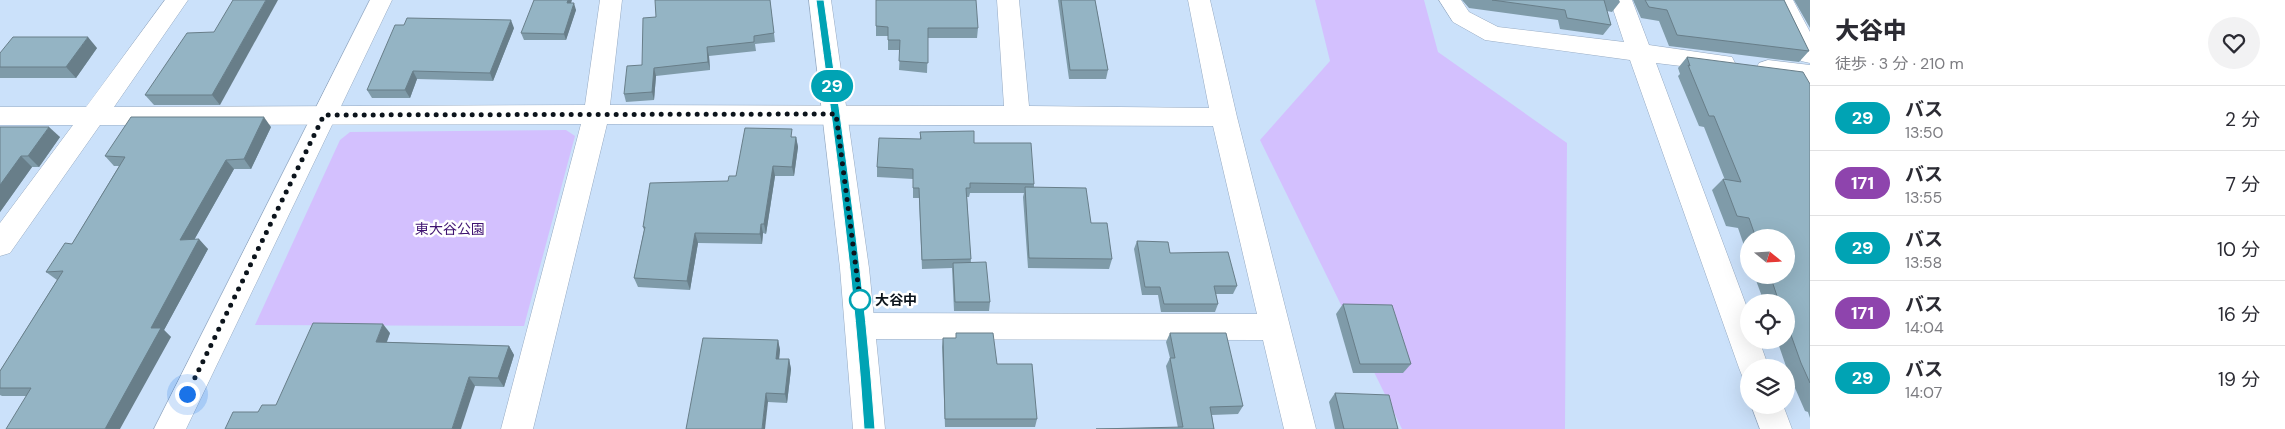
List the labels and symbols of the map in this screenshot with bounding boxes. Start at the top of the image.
line badge: 29 [810,70,854,102]
park label: 東大谷公園 [415,220,485,238]
north arrow [1740,229,1795,284]
marker: 大谷中 [849,289,871,311]
place label: 大谷中 [875,291,917,309]
your location [175,382,200,407]

